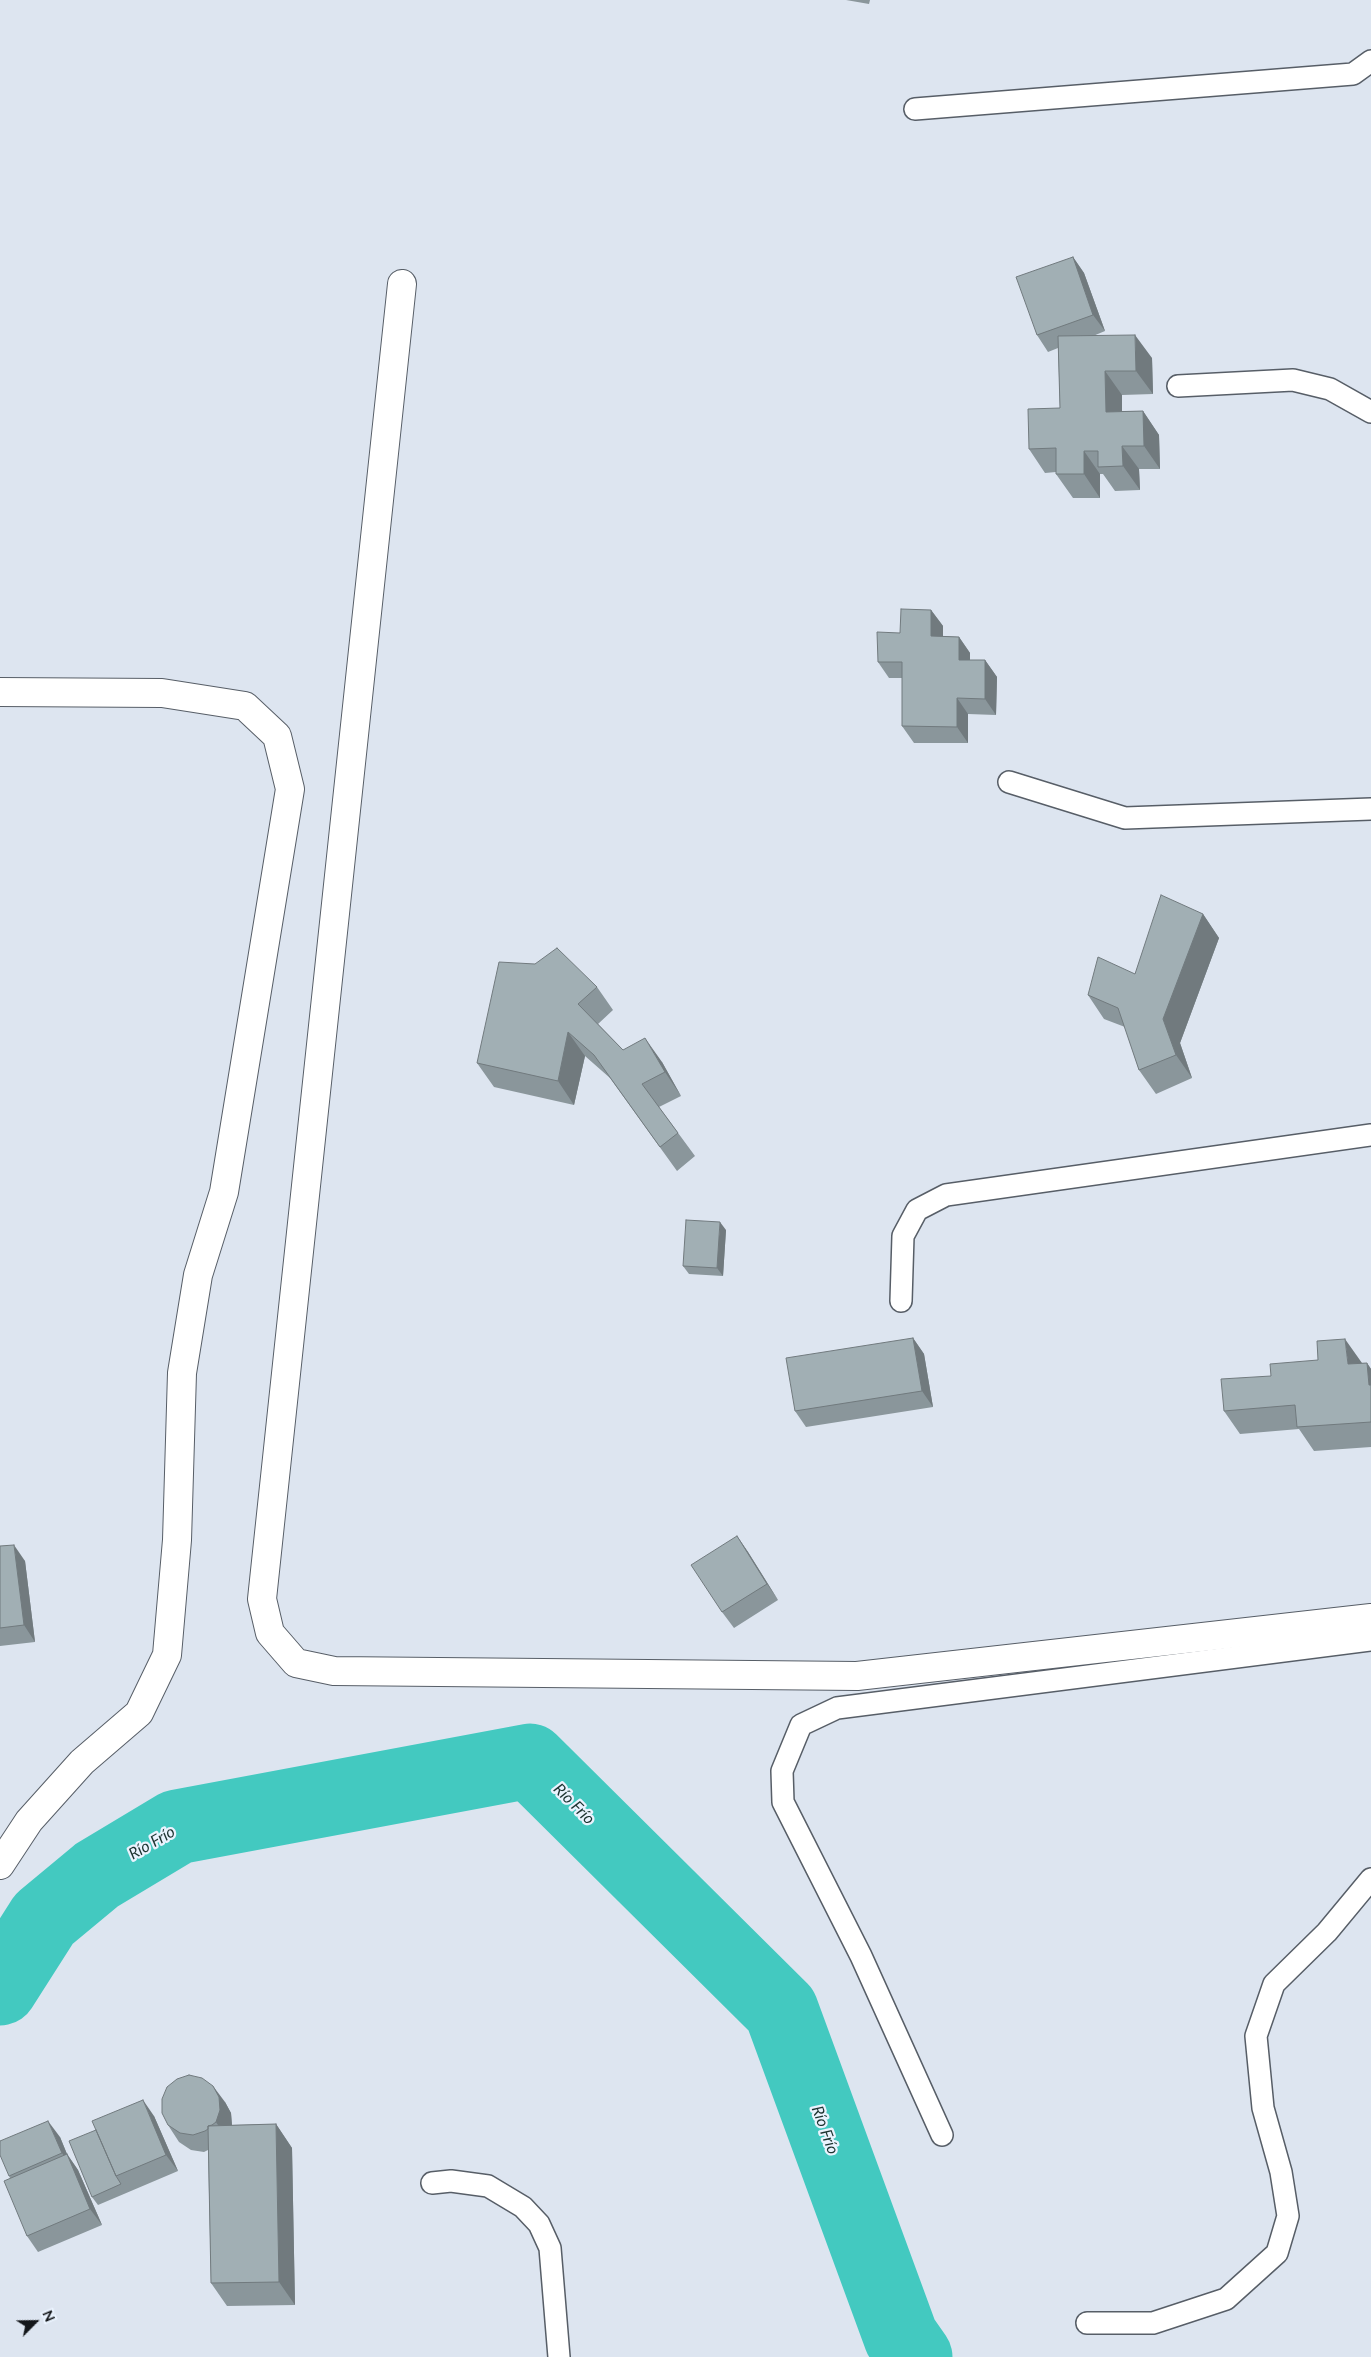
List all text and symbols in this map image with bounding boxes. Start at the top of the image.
water label: Río Frío [549,1779,599,1829]
water label: Río Frío [125,1822,179,1864]
water label: Río Frío [807,2103,843,2157]
north arrow [10,2297,60,2347]
text: N [39,2308,59,2324]

